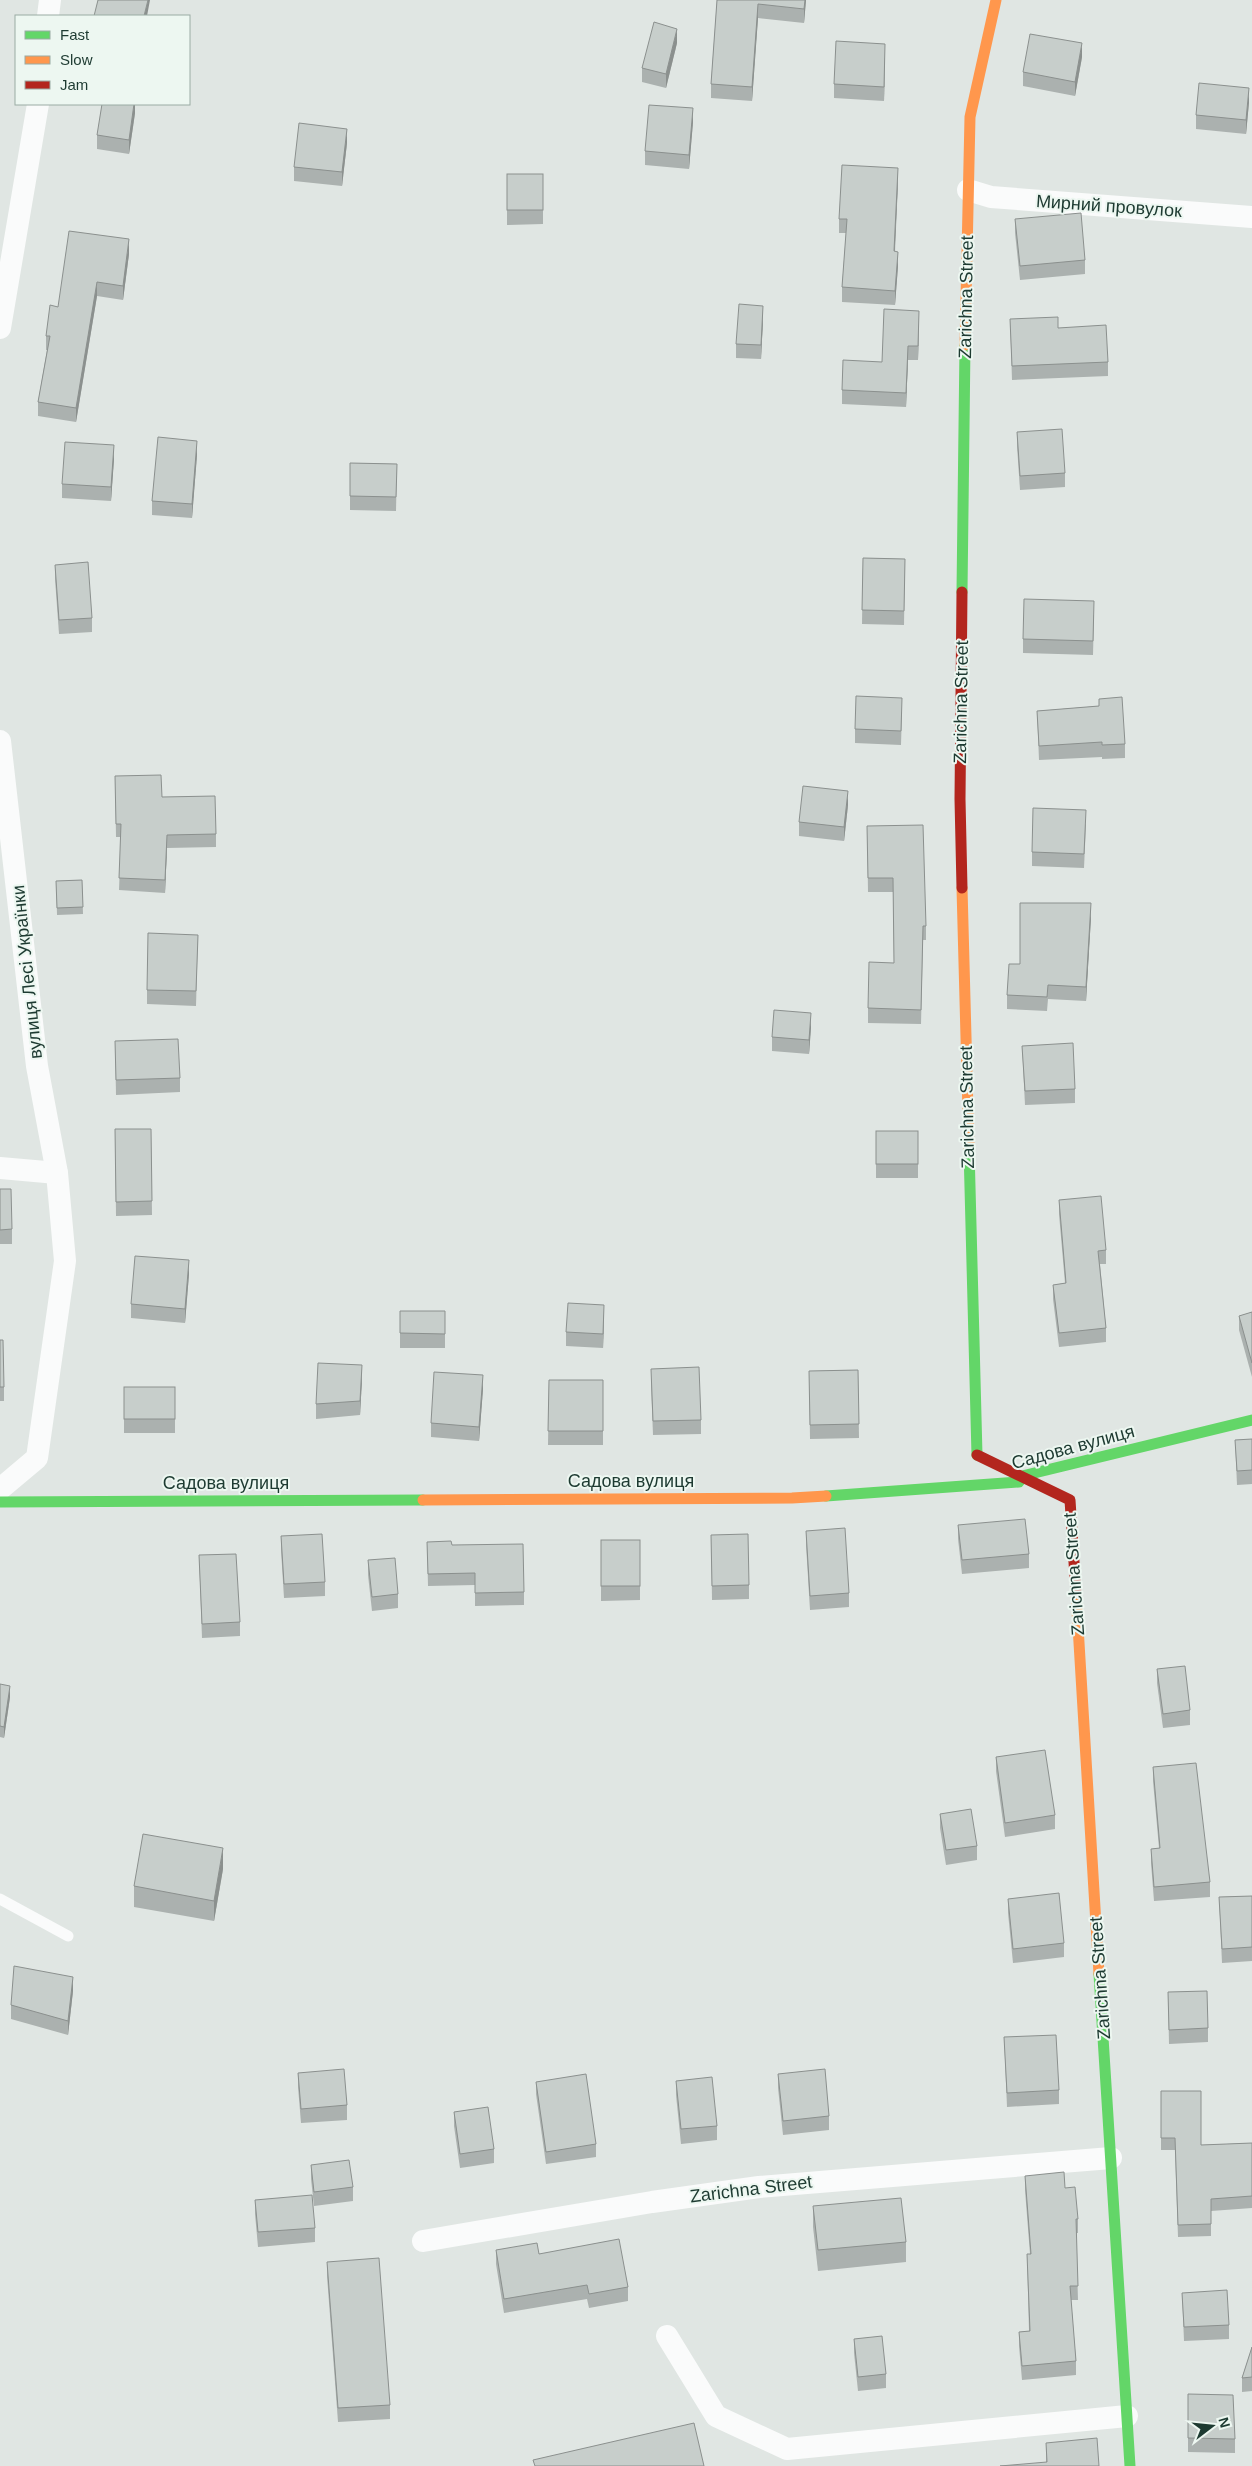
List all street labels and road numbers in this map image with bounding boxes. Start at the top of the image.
street label: Мирний провулок [1035,191,1183,221]
street label: Zarichna Street [955,235,977,359]
street label: Zarichna Street [950,640,972,764]
street label: вулиця Лесі Українки [8,884,46,1060]
street label: Zarichna Street [956,1045,978,1169]
street label: Садова вулиця [1009,1421,1137,1473]
street label: Садова вулиця [568,1471,694,1491]
street label: Садова вулиця [163,1473,289,1493]
street label: Zarichna Street [1060,1512,1088,1636]
street label: Zarichna Street [1086,1916,1114,2040]
street label: Zarichna Street [689,2172,813,2206]

